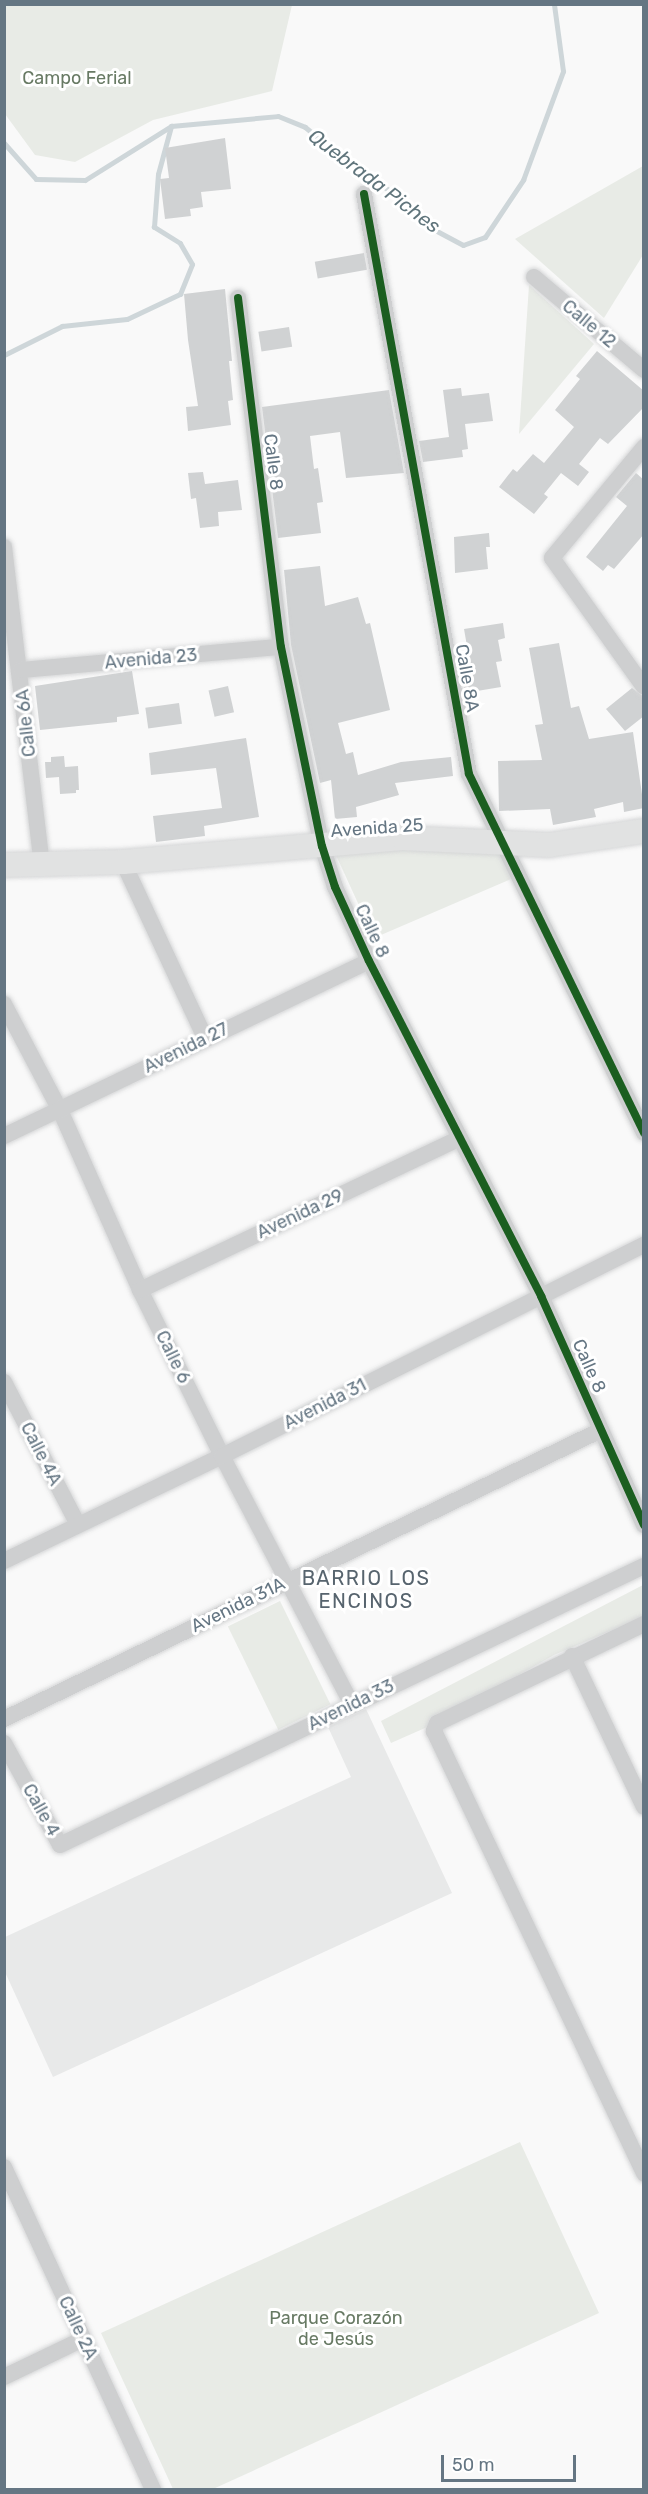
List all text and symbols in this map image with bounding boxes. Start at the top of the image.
park label: Campo Ferial [22,67,132,89]
water label: Quebrada Piches [303,124,445,238]
street label: Calle 12 [558,295,620,353]
street label: Calle 8 [259,433,287,491]
street label: Calle 8A [450,642,484,714]
street label: Avenida 23 [104,644,198,674]
street label: Calle 6A [12,688,40,758]
street label: Avenida 25 [330,814,424,842]
street label: Calle 8 [350,901,394,961]
street label: Avenida 27 [140,1018,232,1078]
street label: Avenida 29 [253,1185,347,1243]
street label: Calle 6 [151,1327,195,1387]
street label: Calle 8 [568,1336,610,1396]
street label: Avenida 31 [280,1374,370,1434]
street label: Calle 4A [16,1419,66,1489]
district label: BARRIO LOS ENCINOS [302,1566,430,1613]
street label: Avenida 31A [188,1573,288,1637]
street label: Avenida 33 [304,1675,398,1735]
street label: Calle 4 [18,1780,64,1840]
street label: Calle 2A [54,2293,102,2363]
park label: Parque Corazón de Jesús [269,2308,403,2350]
scale bar [444,2443,579,2481]
text: 50 m [452,2454,495,2476]

